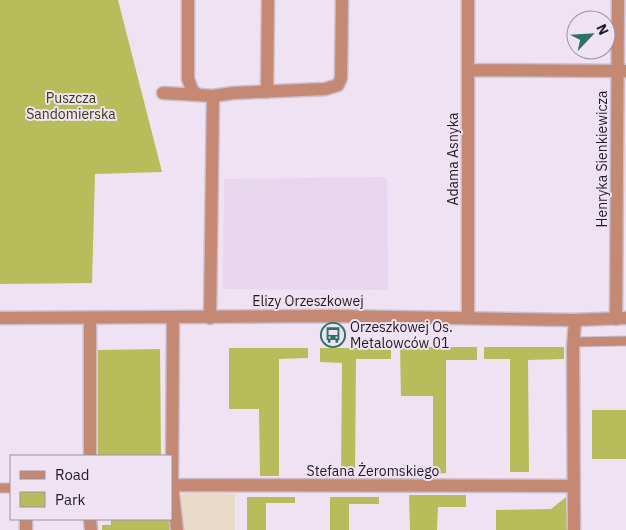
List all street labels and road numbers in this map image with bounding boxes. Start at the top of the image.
street label: Henryka Sienkiewicza [593,90,611,227]
street label: Adama Asnyka [444,112,462,205]
street label: Elizy Orzeszkowej [252,292,364,310]
street label: Stefana Żeromskiego [307,462,440,480]

